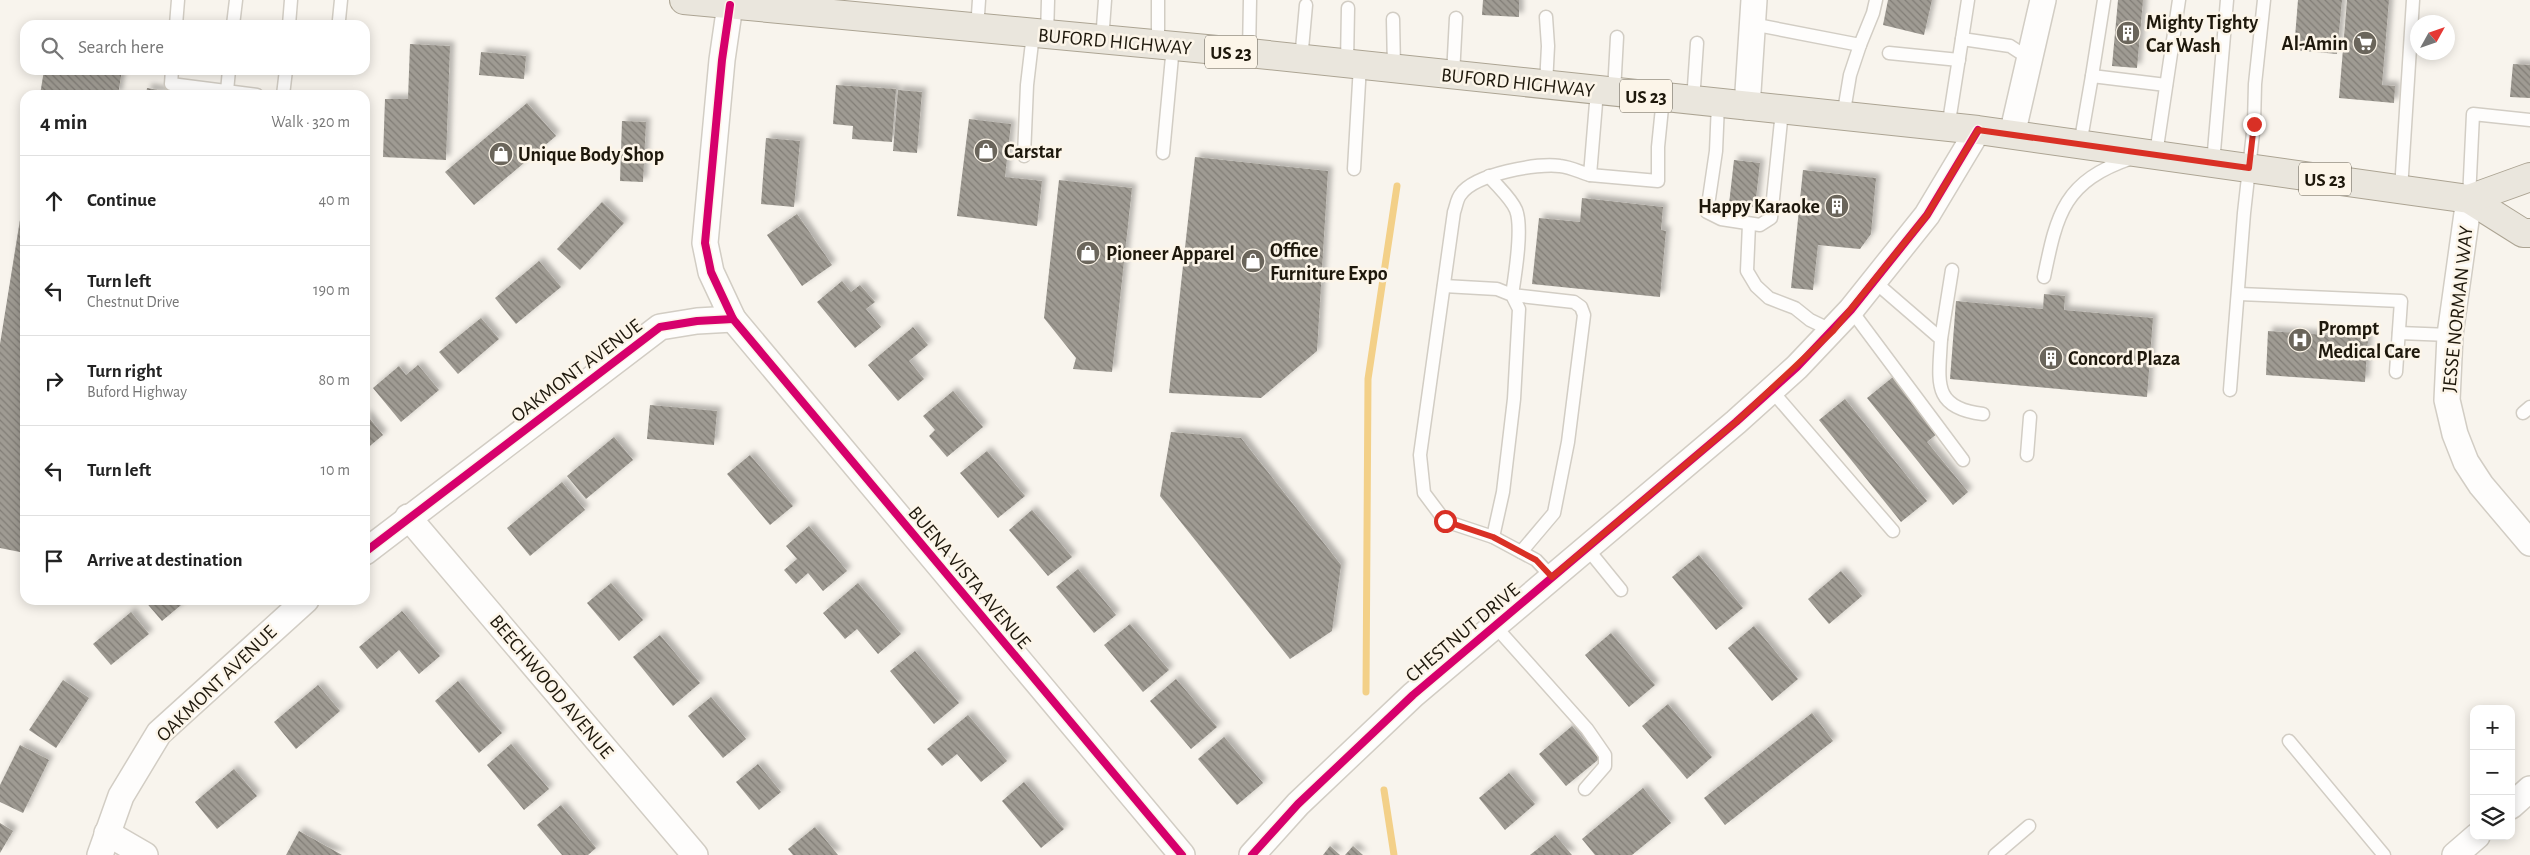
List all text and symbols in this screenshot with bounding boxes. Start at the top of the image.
place label: Mighty Tighty Car Wash [2146,13,2258,56]
north arrow [2410,15,2455,60]
search box [20,20,370,75]
building icon: Mighty Tighty Car Wash [2115,20,2141,46]
street label: BUFORD HIGHWAY [1037,25,1193,59]
supermarket icon: Al-Amin [2352,30,2378,56]
icon: search [38,34,66,62]
place label: Al-Amin [2282,34,2348,54]
road number: US 23 [1205,36,1257,68]
text: Search here [78,38,164,57]
street label: BUFORD HIGHWAY [1440,65,1596,101]
road number: US 23 [1620,80,1672,112]
text: 4 min [40,112,87,133]
route end [2243,113,2266,136]
text: Walk · 320 m [271,114,350,130]
shop icon: Carstar [973,138,999,164]
shop icon: Unique Body Shop [488,141,514,167]
place label: Carstar [1004,142,1062,162]
place label: Unique Body Shop [518,145,664,165]
road number: US 23 [2299,162,2351,195]
icon: ahead [40,187,68,215]
text: Continue [87,191,156,210]
text: 40 m [318,192,350,208]
building icon: Happy Karaoke [1824,193,1850,219]
place label: Happy Karaoke [1698,197,1820,217]
street label: JESSE NORMAN WAY [2439,224,2477,394]
shop icon: Pioneer Apparel [1075,240,1101,266]
place label: Office Furniture Expo [1270,241,1388,284]
place label: Pioneer Apparel [1106,244,1235,264]
shop icon: Office Furniture Expo [1240,248,1266,274]
text: Turn left [87,272,151,291]
icon: left [40,277,68,305]
text: 190 m [313,282,350,298]
text: Chestnut Drive [87,294,179,310]
street label: OAKMONT AVENUE [508,315,646,426]
place label: Prompt Medical Care [2318,319,2420,362]
hospital icon: Prompt Medical Care [2287,327,2313,353]
building icon: Concord Plaza [2038,345,2064,371]
place label: Concord Plaza [2068,349,2181,369]
text: Turn right [87,362,162,381]
icon: right [40,367,68,395]
text: 80 m [319,372,350,388]
text: Buford Highway [87,384,187,400]
icon: left [40,457,68,485]
text: Turn left [87,461,151,480]
text: 10 m [321,462,350,478]
street label: BUENA VISTA AVENUE [904,503,1035,653]
route start [1434,510,1457,533]
icon: arrive [40,547,68,575]
text: Arrive at destination [87,551,243,570]
street label: CHESTNUT DRIVE [1402,579,1524,686]
street label: BEECHWOOD AVENUE [486,611,617,762]
street label: OAKMONT AVENUE [153,621,281,746]
map controls [2470,705,2515,840]
button: + [2470,705,2515,750]
button: − [2470,750,2515,795]
button: layers [2470,795,2515,840]

